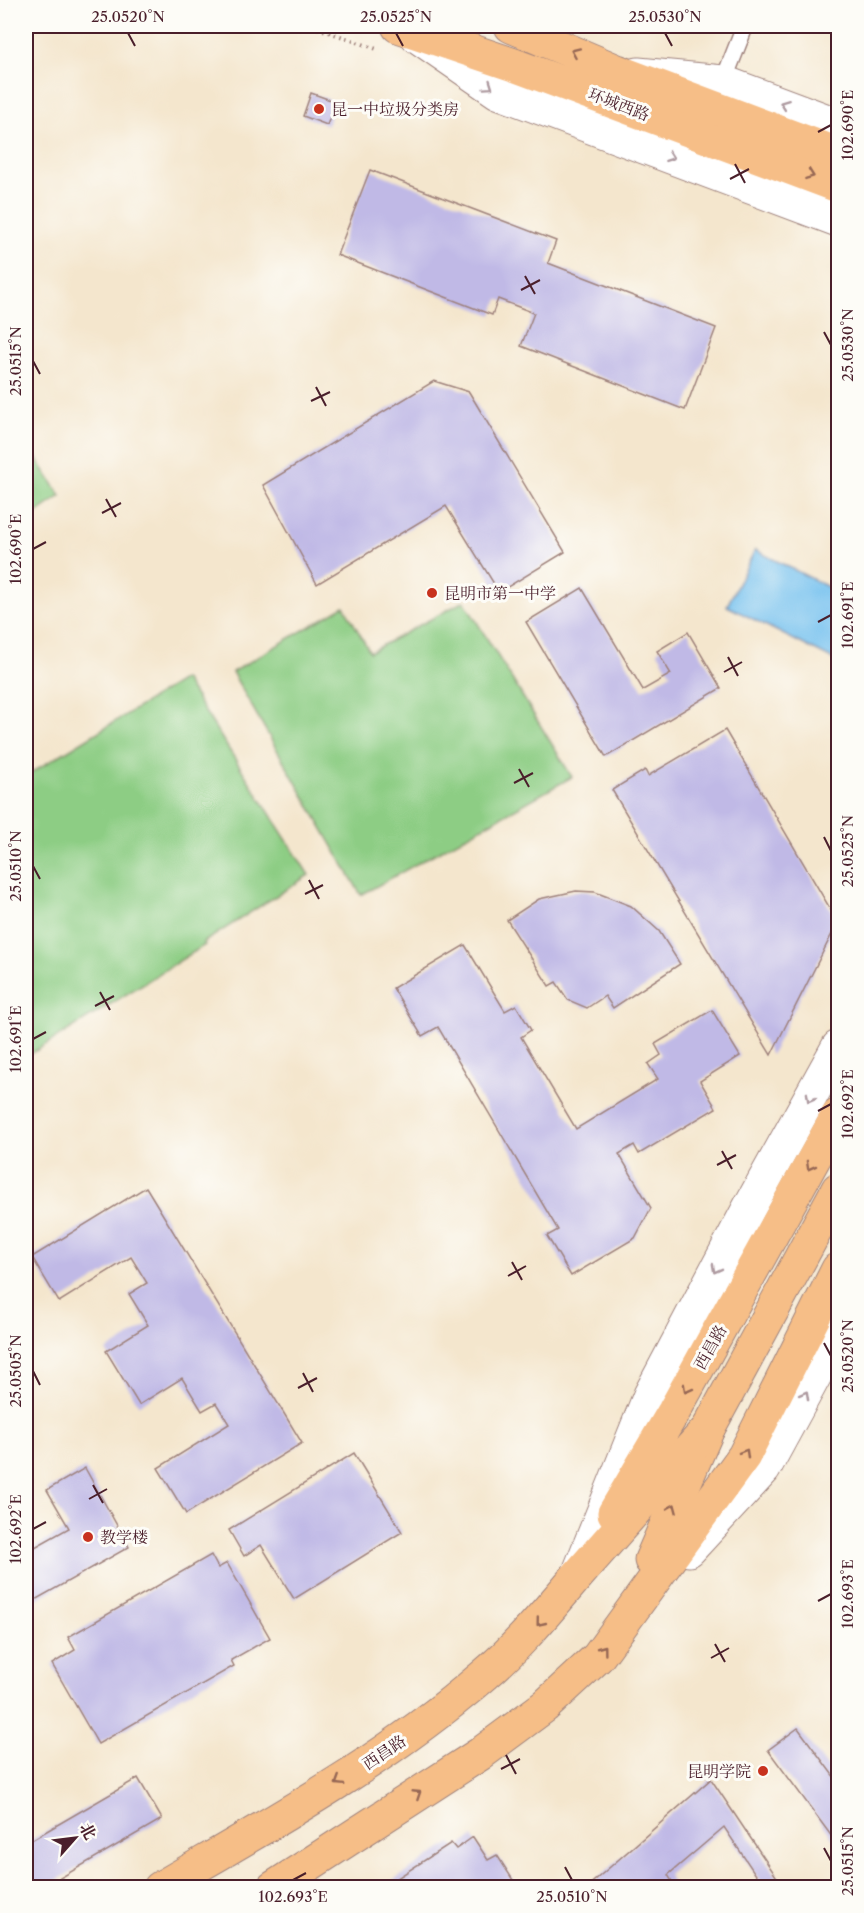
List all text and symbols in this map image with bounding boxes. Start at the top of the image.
text: 25.0520°N [91,7,165,26]
text: 25.0525°N [360,7,432,26]
text: 25.0530°N [628,7,702,26]
one-way arrow [570,48,581,60]
one-way arrow [482,79,493,90]
street label: 环城西路 [586,83,652,125]
text: 102.690°E [838,90,857,160]
place label: 昆一中垃圾分类房 [331,99,459,119]
one-way arrow [779,99,790,112]
marker: 昆一中垃圾分类房 [312,102,326,116]
one-way arrow [664,149,675,162]
one-way arrow [804,168,815,180]
text: 25.0530°N [838,308,857,382]
text: 25.0515°N [6,326,25,396]
text: 102.690°E [6,514,25,584]
text: 102.691°E [838,581,857,649]
place label: 昆明市第一中学 [444,583,556,603]
marker: 昆明市第一中学 [425,586,439,600]
text: 25.0525°N [838,815,857,887]
text: 25.0510°N [6,830,25,902]
text: 102.691°E [6,1005,25,1073]
text: 102.692°E [838,1069,857,1139]
one-way arrow [806,1092,817,1102]
one-way arrow [806,1159,817,1170]
one-way arrow [712,1263,723,1273]
text: 25.0520°N [838,1319,857,1393]
street label: 西昌路 [690,1321,730,1373]
text: 25.0505°N [6,1334,25,1408]
one-way arrow [682,1382,694,1393]
one-way arrow [798,1391,809,1401]
one-way arrow [738,1449,749,1459]
text: 102.692°E [6,1494,25,1564]
one-way arrow [666,1504,678,1515]
place label: 教学楼 [100,1527,148,1547]
marker: 教学楼 [81,1530,95,1544]
text: 102.693°E [838,1559,857,1629]
one-way arrow [536,1615,547,1626]
one-way arrow [596,1645,607,1656]
street label: 西昌路 [359,1730,409,1774]
place label: 昆明学院 [687,1761,751,1781]
marker: 昆明学院 [756,1764,770,1778]
one-way arrow [334,1774,345,1785]
one-way arrow [411,1790,421,1802]
north arrow [45,1808,105,1868]
text: 北 [76,1819,101,1843]
text: 25.0515°N [838,1826,857,1896]
text: 102.693°E [258,1887,328,1906]
text: 25.0510°N [536,1887,608,1906]

